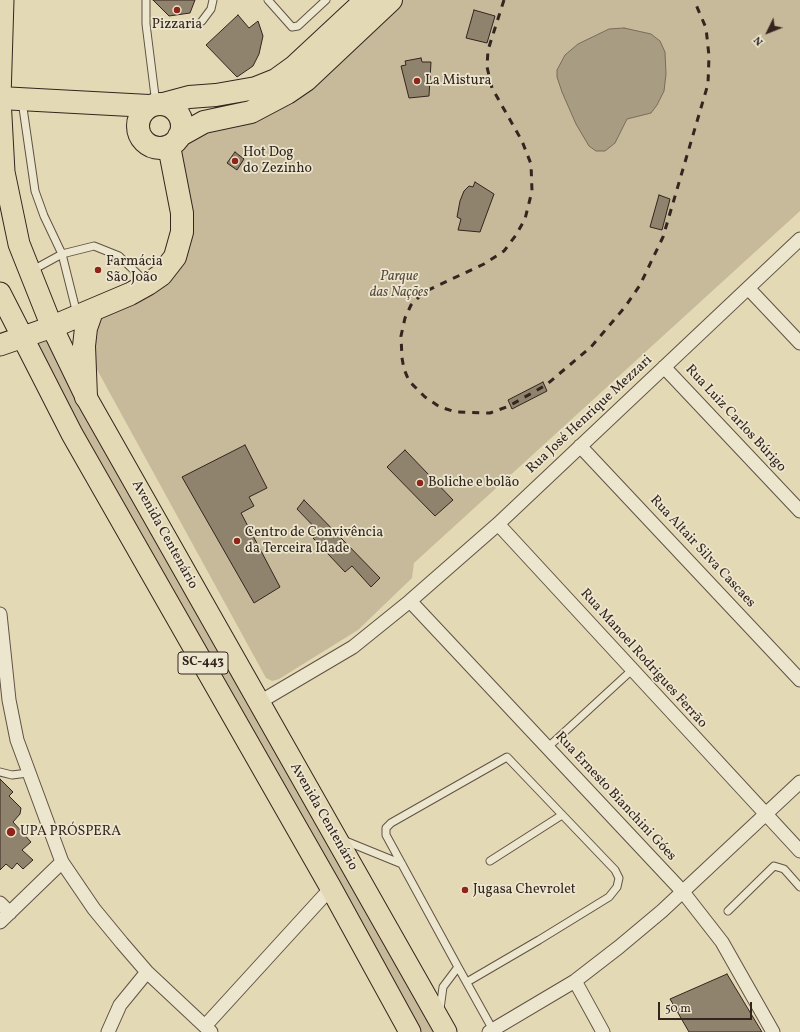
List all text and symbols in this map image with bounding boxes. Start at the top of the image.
marker: Pizzaria [172,5,182,15]
north arrow [748,12,788,52]
place label: Pizzaria [152,17,202,33]
text: N [751,32,767,49]
place label: La Mistura [425,73,491,89]
marker: La Mistura [412,76,422,86]
place label: Hot Dog do Zezinho [243,145,312,178]
marker: Hot Dog do Zezinho [230,156,240,166]
place label: Farmácia São João [106,254,163,286]
marker: Farmácia São João [93,265,103,275]
park label: Parque das Nações [370,269,428,302]
street label: Rua José Henrique Mezzari [524,352,656,478]
street label: Rua Luiz Carlos Búrigo [681,362,789,476]
place label: Boliche e bolão [428,475,519,491]
street label: Avenida Centenário [127,478,201,592]
marker: Boliche e bolão [415,478,425,488]
street label: Rua Altair Silva Cascaes [646,492,758,612]
place label: Centro de Convivência da Terceira Idade [245,525,383,558]
marker: Centro de Convivência da Terceira Idade [232,536,242,546]
street label: Rua Manoel Rodrigues Ferrão [576,586,710,732]
road number: SC-443 [178,652,228,674]
street label: Rua Ernesto Bianchini Góes [551,729,679,865]
street label: Avenida Centenário [285,760,361,874]
place label: UPA PRÓSPERA [20,824,121,840]
marker: UPA PRÓSPERA [5,826,17,838]
place label: Jugasa Chevrolet [473,882,576,898]
marker: Jugasa Chevrolet [460,885,470,895]
scale bar [660,994,754,1020]
text: 50 m [665,1001,691,1017]

